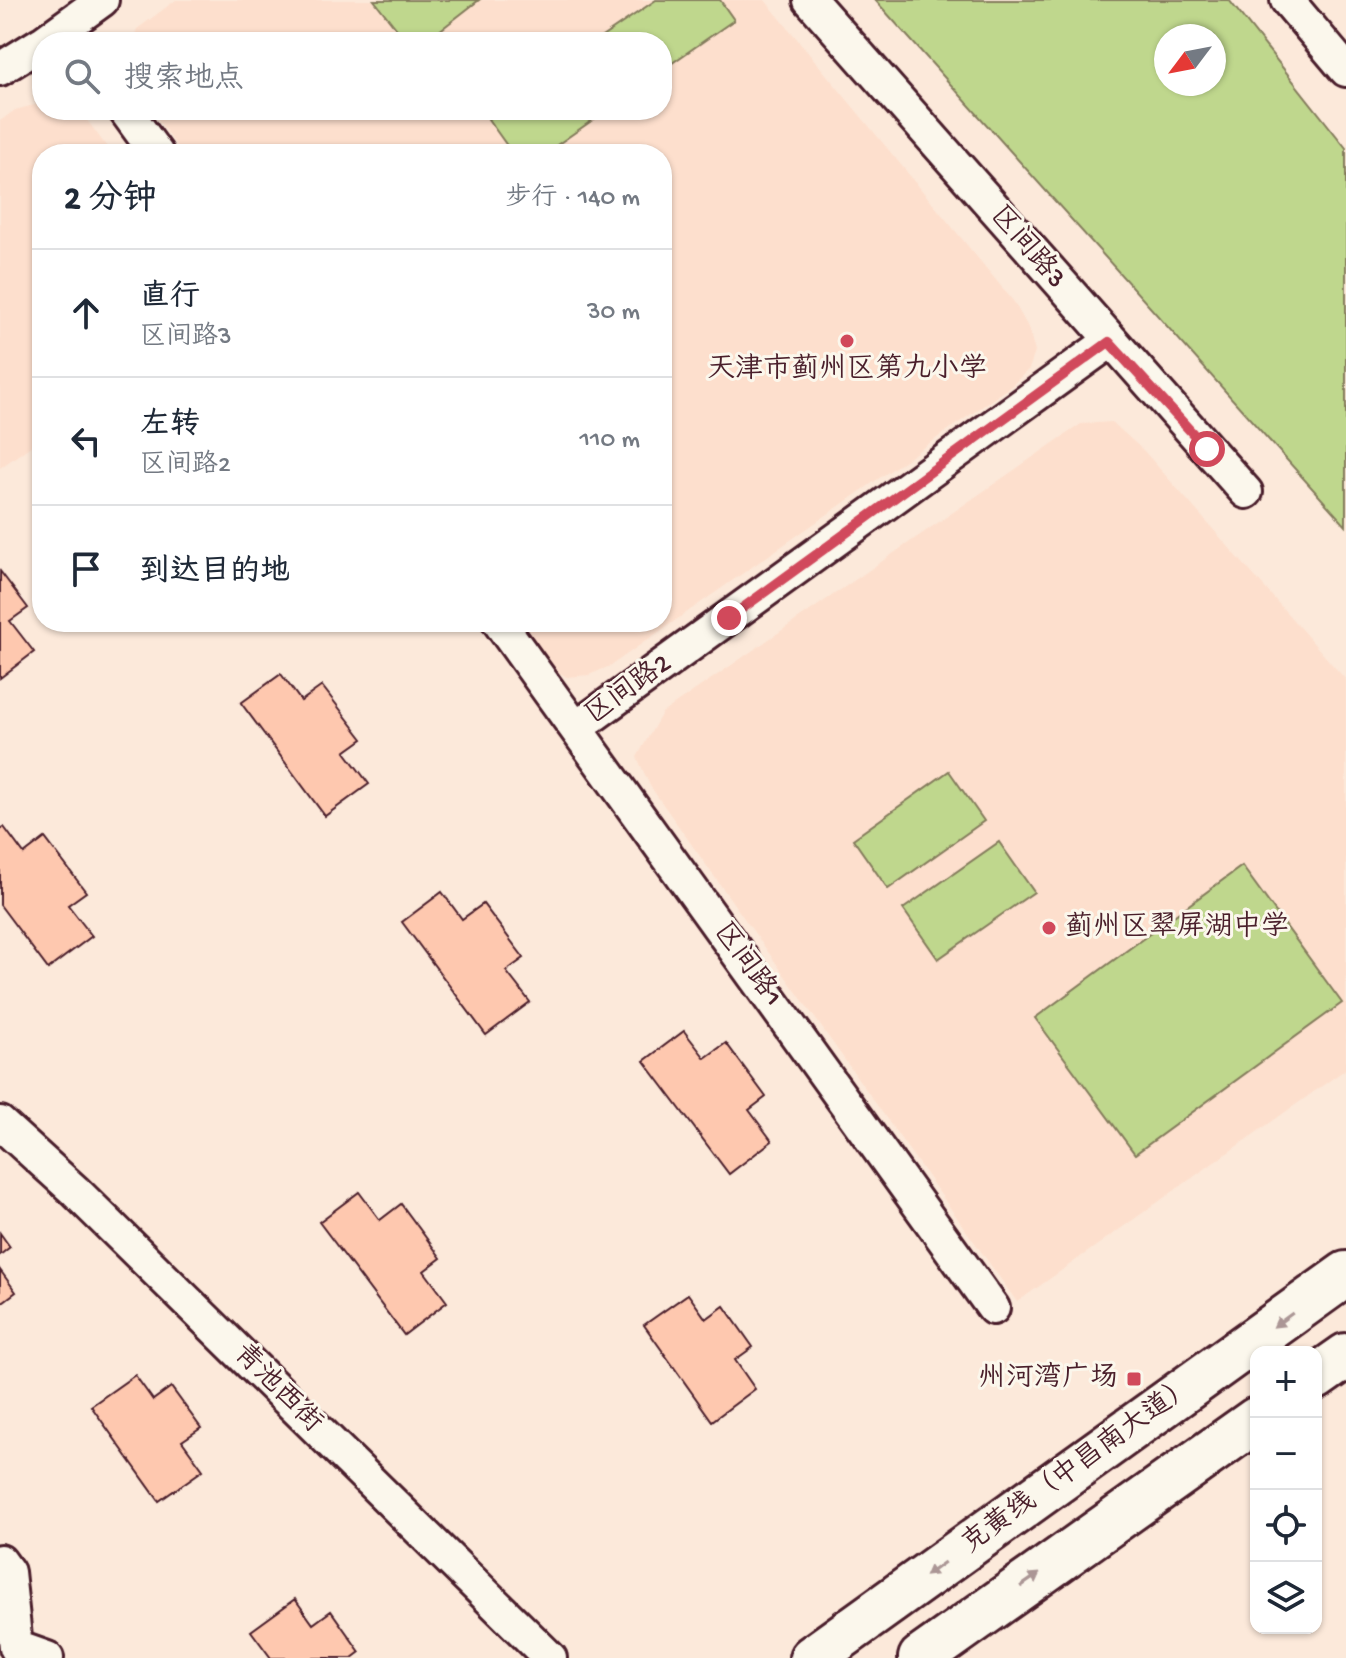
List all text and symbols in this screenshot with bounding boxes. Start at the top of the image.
north arrow [1154,24,1226,96]
search box [32,32,672,120]
icon: search [60,54,104,98]
text: 搜索地点 [124,63,244,98]
text: 2 分钟 [64,181,157,221]
text: 步行 · 140 m [505,184,640,215]
street label: 区间路3 [982,199,1073,296]
text: 直行 [140,281,200,316]
icon: ahead [64,291,108,335]
text: 30 m [587,298,640,329]
text: 区间路3 [140,323,232,354]
marker: 天津市蓟州区第九小学 [838,332,856,350]
place label: 天津市蓟州区第九小学 [707,353,987,387]
text: 左转 [140,409,200,444]
icon: left [64,419,108,463]
text: 110 m [580,426,640,457]
route start [1189,431,1225,467]
text: 区间路2 [140,451,231,482]
icon: arrive [64,547,108,591]
text: 到达目的地 [140,556,290,591]
route end [711,600,747,636]
street label: 区间路2 [579,646,678,732]
place label: 蓟州区翠屏湖中学 [1065,910,1289,945]
street label: 区间路1 [706,916,790,1013]
marker: 蓟州区翠屏湖中学 [1040,919,1058,937]
one-way arrow [1272,1311,1293,1327]
street label: 青池西街 [226,1337,329,1440]
map controls [1250,1346,1322,1634]
button: + [1250,1346,1322,1418]
place label: 州河湾广场 [978,1361,1118,1396]
street label: 克黄线（中昌南大道） [955,1369,1202,1562]
marker: 州河湾广场 [1125,1370,1143,1388]
button: − [1250,1418,1322,1490]
button: locate [1250,1490,1322,1562]
one-way arrow [924,1561,946,1577]
button: layers [1250,1562,1322,1634]
one-way arrow [1020,1573,1040,1589]

